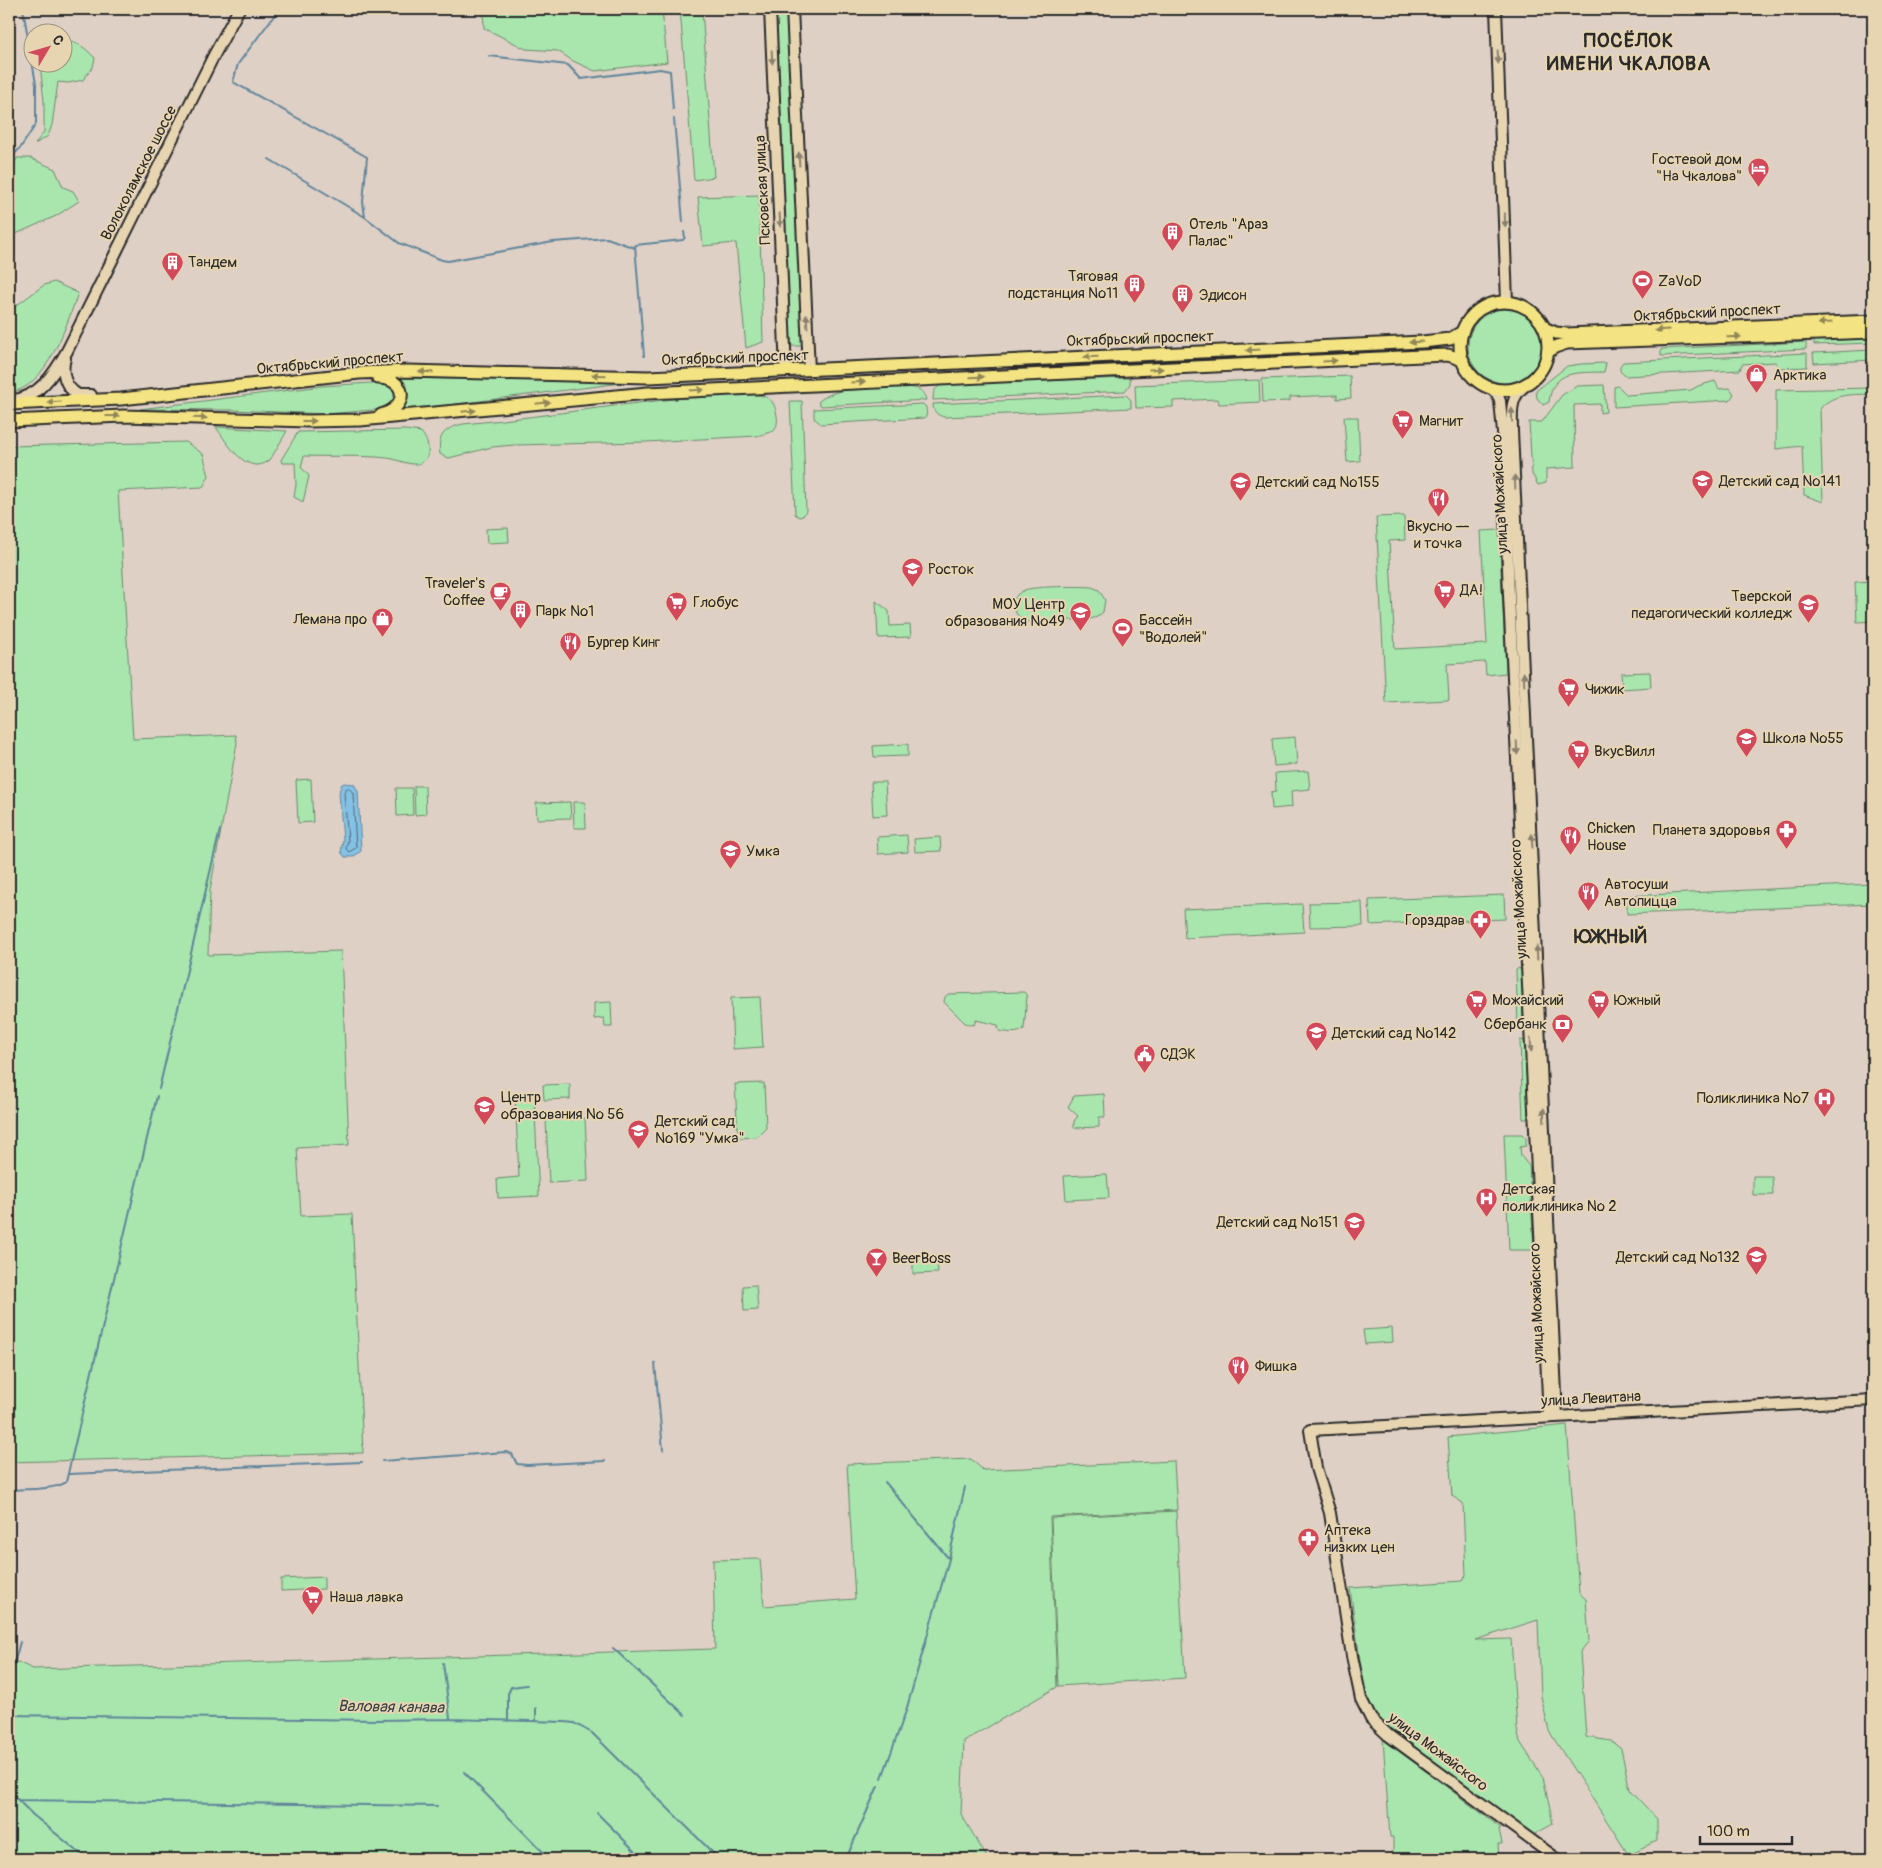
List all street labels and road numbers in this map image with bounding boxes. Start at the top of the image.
street label: Волоколамское шоссе [97,102,181,243]
street label: Псковская улица [751,135,775,245]
street label: Октябрьский проспект [1633,300,1782,326]
street label: Октябрьский проспект [1066,327,1215,351]
street label: Октябрьский проспект [661,346,810,370]
street label: Октябрьский проспект [256,347,405,379]
street label: улица Можайского [1487,434,1513,555]
street label: улица Можайского [1506,839,1532,960]
street label: улица Можайского [1525,1243,1549,1364]
street label: улица Левитана [1540,1387,1641,1411]
street label: улица Можайского [1384,1708,1492,1796]

